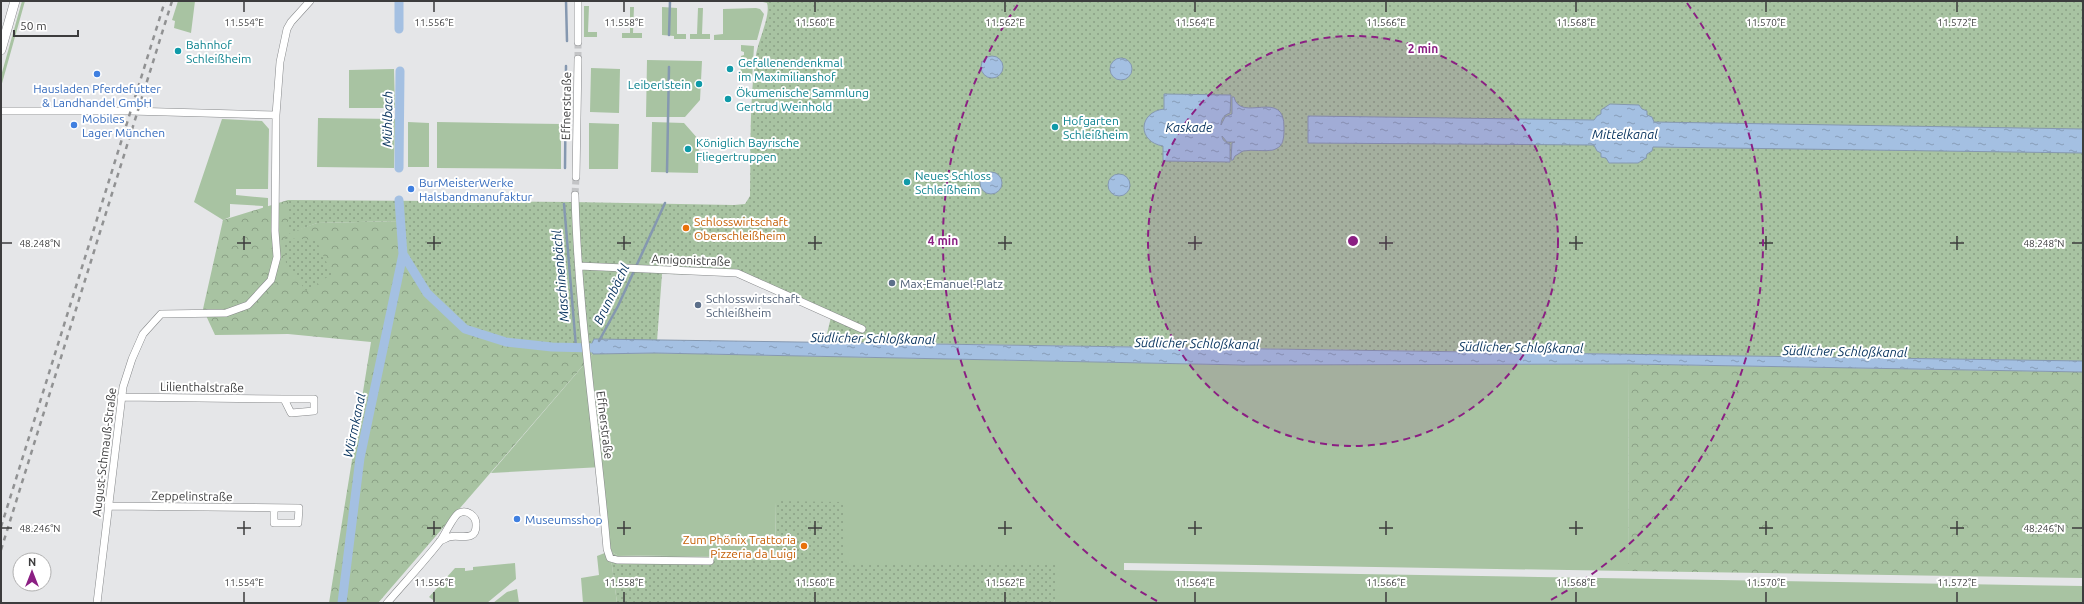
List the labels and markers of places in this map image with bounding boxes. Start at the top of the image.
place label: Bahnhof Schleißheim [186,38,251,65]
marker: Bahnhof Schleißheim [173,46,183,56]
place label: Gefallenendenkmal im Maximilianshof [738,56,843,83]
marker: Gefallenendenkmal im Maximilianshof [725,64,735,74]
marker: Hausladen Pferdefutter & Landhandel GmbH [92,69,102,79]
place label: Leiberlstein [628,78,691,91]
marker: Leiberlstein [694,79,704,89]
place label: Hausladen Pferdefutter & Landhandel GmbH [33,82,161,109]
place label: Ökumenische Sammlung Gertrud Weinhold [736,86,869,113]
marker: Ökumenische Sammlung Gertrud Weinhold [723,94,733,104]
place label: Mobiles Lager München [82,112,165,139]
place label: Hofgarten Schleißheim [1063,114,1128,141]
marker: Mobiles Lager München [69,120,79,130]
marker: Hofgarten Schleißheim [1050,122,1060,132]
place label: Königlich Bayrische Fliegertruppen [696,136,799,163]
marker: Königlich Bayrische Fliegertruppen [683,144,693,154]
place label: Neues Schloss Schleißheim [915,169,991,196]
place label: BurMeisterWerke Halsbandmanufaktur [419,176,533,203]
marker: Neues Schloss Schleißheim [902,177,912,187]
marker: BurMeisterWerke Halsbandmanufaktur [406,184,416,194]
place label: Schlosswirtschaft Oberschleißheim [694,215,788,242]
marker: Schlosswirtschaft Oberschleißheim [681,223,691,233]
centre of rings [1346,234,1360,248]
place label: Max-Emanuel-Platz [900,277,1004,290]
marker: Max-Emanuel-Platz [887,278,897,288]
place label: Schlosswirtschaft Schleißheim [706,292,800,319]
marker: Schlosswirtschaft Schleißheim [693,300,703,310]
place label: Museumsshop [525,513,603,526]
marker: Museumsshop [512,514,522,524]
place label: Zum Phönix Trattoria Pizzeria da Luigi [683,533,796,560]
marker: Zum Phönix Trattoria Pizzeria da Luigi [799,541,809,551]

